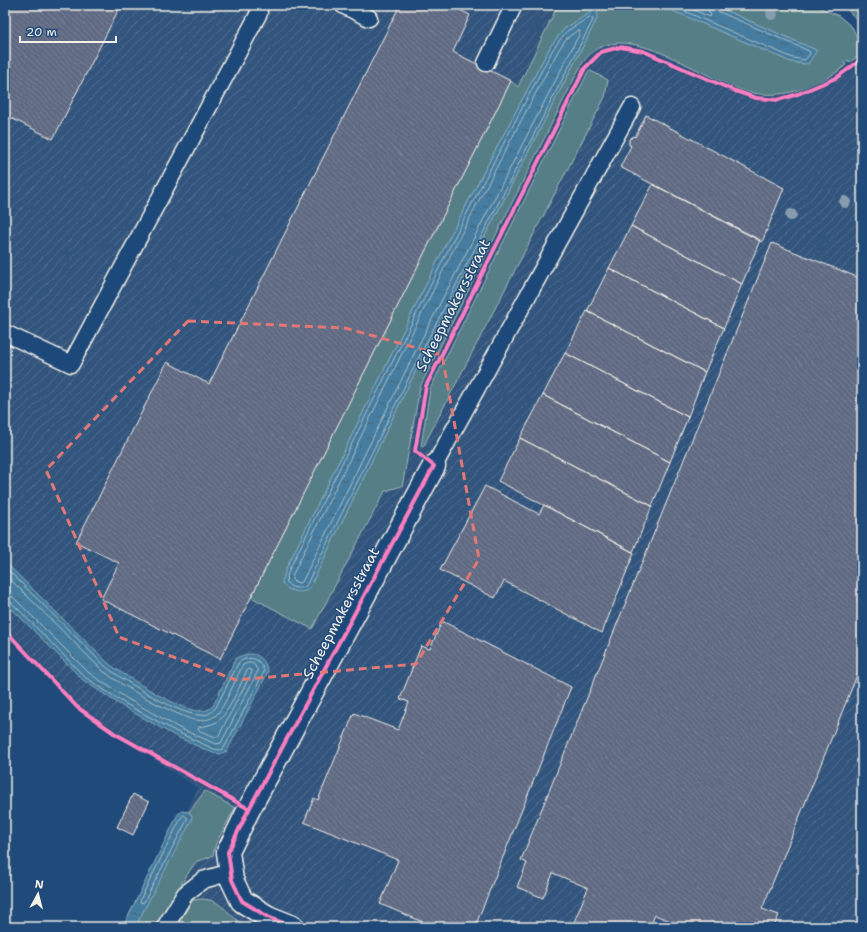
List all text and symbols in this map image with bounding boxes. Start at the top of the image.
scale bar [20,18,116,44]
text: 20 m [26,24,57,40]
street label: Scheepmakersstraat [411,235,495,375]
street label: Scheepmakersstraat [298,544,384,682]
north arrow [18,874,58,914]
text: N [34,877,45,893]

